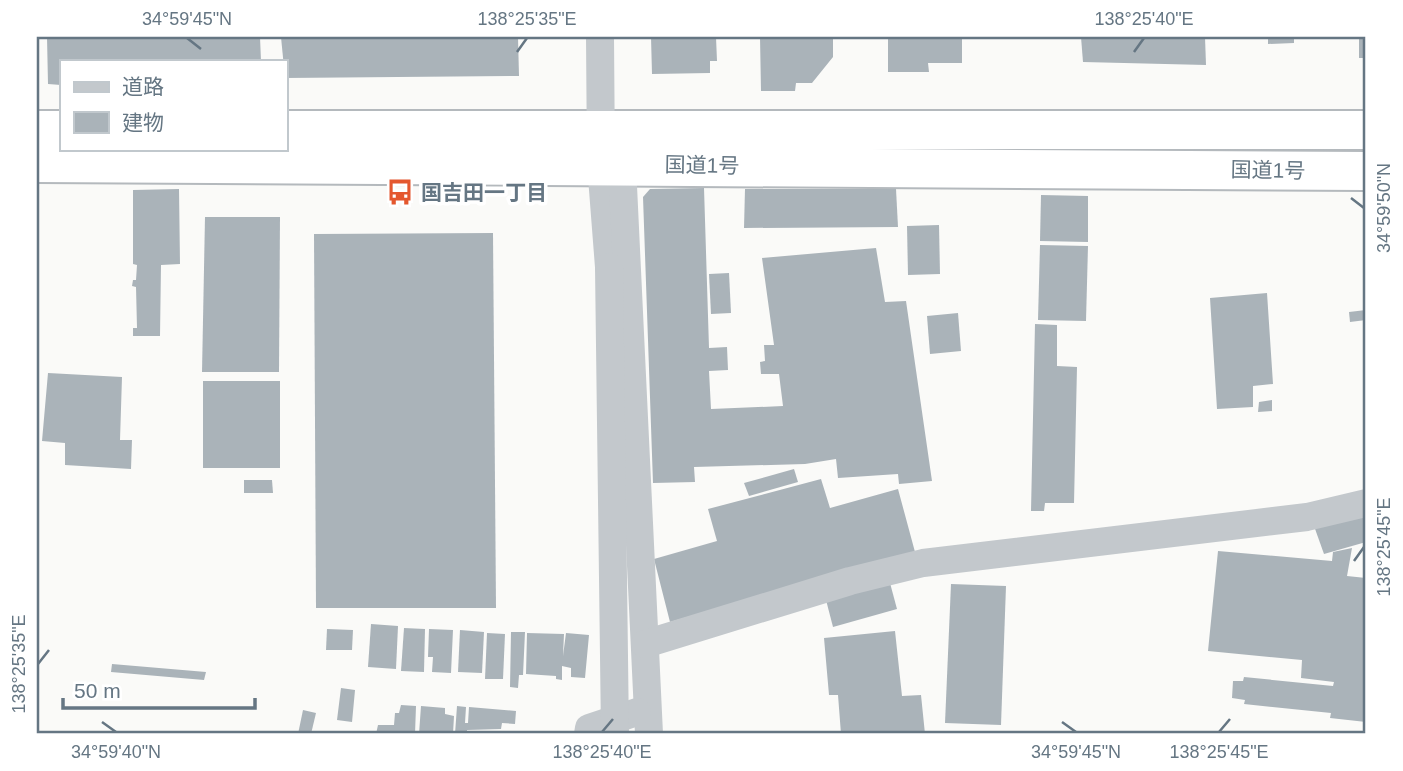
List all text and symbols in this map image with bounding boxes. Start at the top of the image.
text: 34°59'45"N [142,9,232,29]
text: 138°25'35"E [477,9,577,29]
text: 138°25'40"E [1094,9,1194,29]
legend [60,60,287,150]
text: 道路 [122,75,164,98]
text: 建物 [122,111,164,134]
street label: 国道1号 [664,153,740,177]
street label: 国道1号 [1230,158,1306,182]
text: 34°59'50"N [1374,163,1394,253]
bus stop icon: 国吉田一丁目 [385,177,415,207]
place label: 国吉田一丁目 [421,181,547,204]
text: 138°25'45"E [1374,497,1394,597]
text: 138°25'35"E [9,614,29,714]
scale bar [63,666,256,710]
text: 50 m [74,679,121,702]
text: 34°59'40"N [71,742,161,762]
text: 138°25'40"E [552,742,652,762]
text: 34°59'45"N [1031,742,1121,762]
text: 138°25'45"E [1169,742,1269,762]

